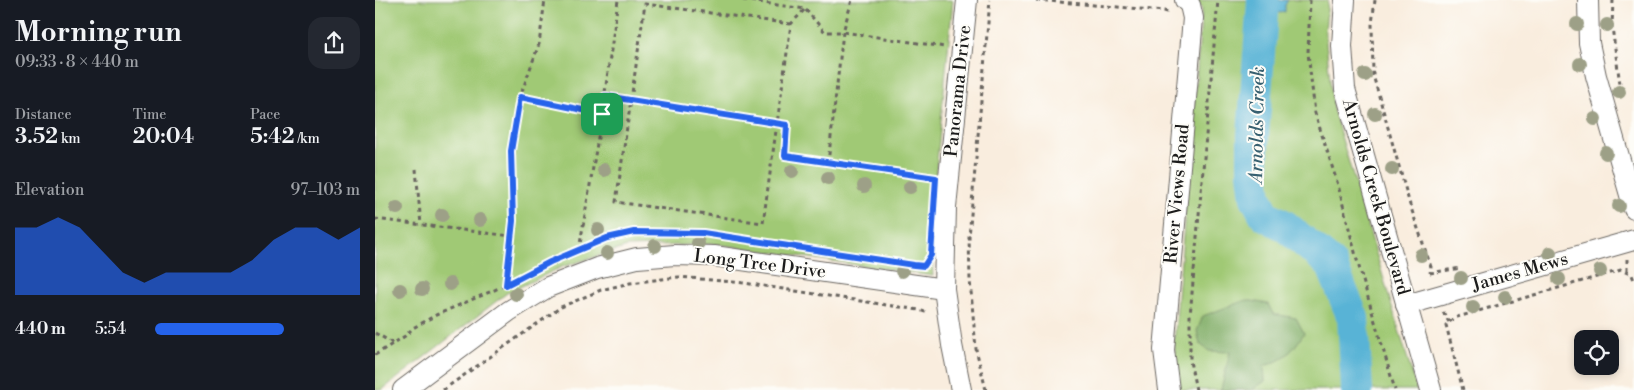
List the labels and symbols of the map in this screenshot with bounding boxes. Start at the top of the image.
street label: Panorama Drive [940,24,976,158]
water label: Arnolds Creek [1244,67,1270,185]
pin [581,93,623,135]
street label: Arnolds Creek Boulevard [1337,95,1415,298]
street label: River Views Road [1159,122,1195,265]
street label: Long Tree Drive [693,244,827,284]
street label: James Mews [1468,247,1571,297]

